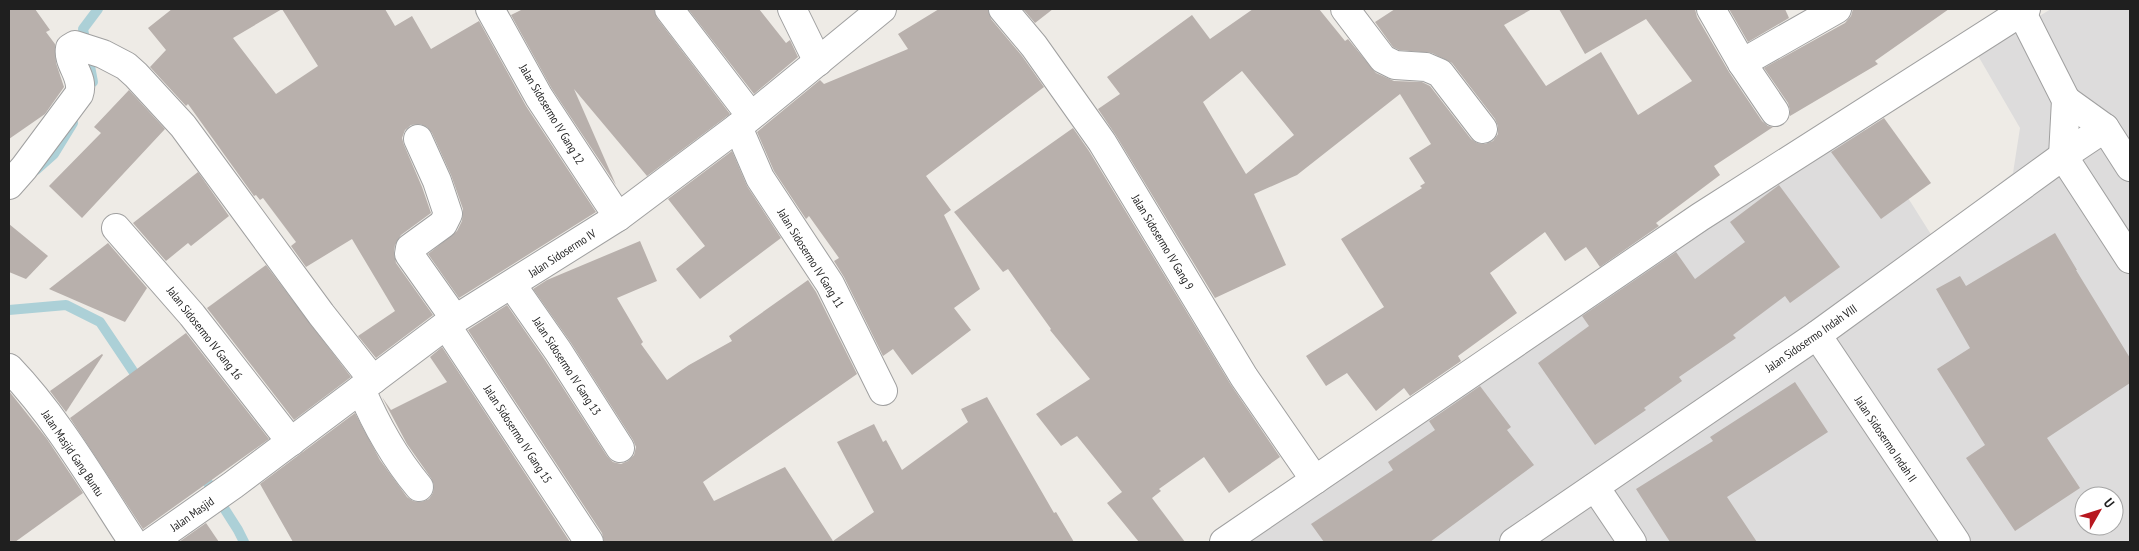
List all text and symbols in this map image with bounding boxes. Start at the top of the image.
street label: Jalan Sidosermo IV Gang 12 [516,60,588,167]
street label: Jalan Sidosermo IV Gang 9 [1128,191,1197,292]
street label: Jalan Sidosermo IV Gang 11 [774,205,848,310]
street label: Jalan Sidosermo IV [525,225,599,281]
street label: Jalan Sidosermo IV Gang 16 [163,283,246,383]
street label: Jalan Sidosermo Indah VIII [1761,301,1860,376]
street label: Jalan Sidosermo IV Gang 13 [529,313,604,418]
street label: Jalan Sidosermo IV Gang 15 [480,381,555,486]
street label: Jalan Sidosermo Indah II [1851,392,1920,485]
street label: Jalan Masjid Gang Buntu [38,406,107,499]
north arrow [2074,486,2124,536]
street label: Jalan Masjid [166,494,217,535]
text: U [2100,494,2118,511]

